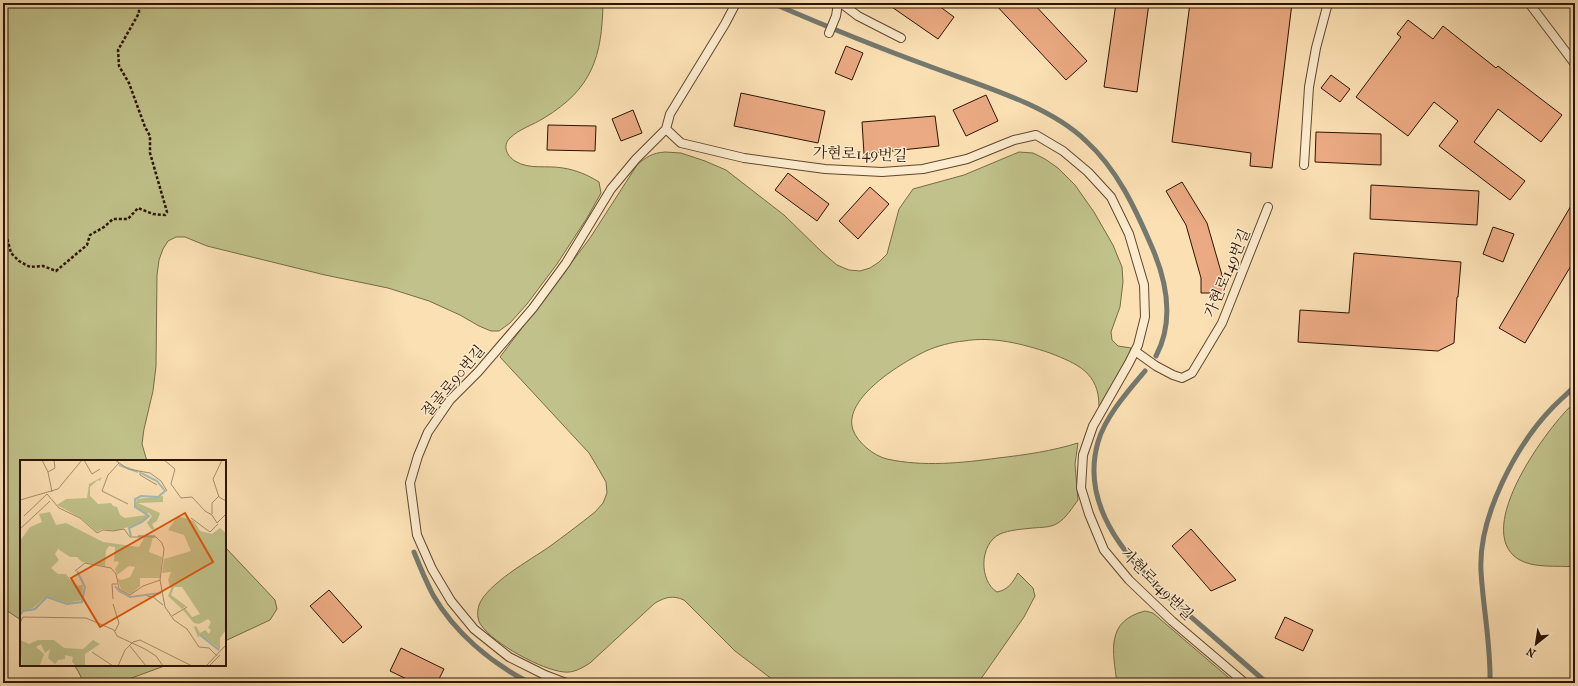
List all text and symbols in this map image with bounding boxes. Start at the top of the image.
street label: 가현로149번길 [812,143,908,165]
street label: 가현로149번길 [1200,226,1254,320]
street label: 절골로90번길 [418,341,488,421]
inset map [20,460,226,666]
street label: 가현로149번길 [1117,544,1197,624]
north arrow [1516,624,1556,664]
text: N [1524,644,1538,660]

